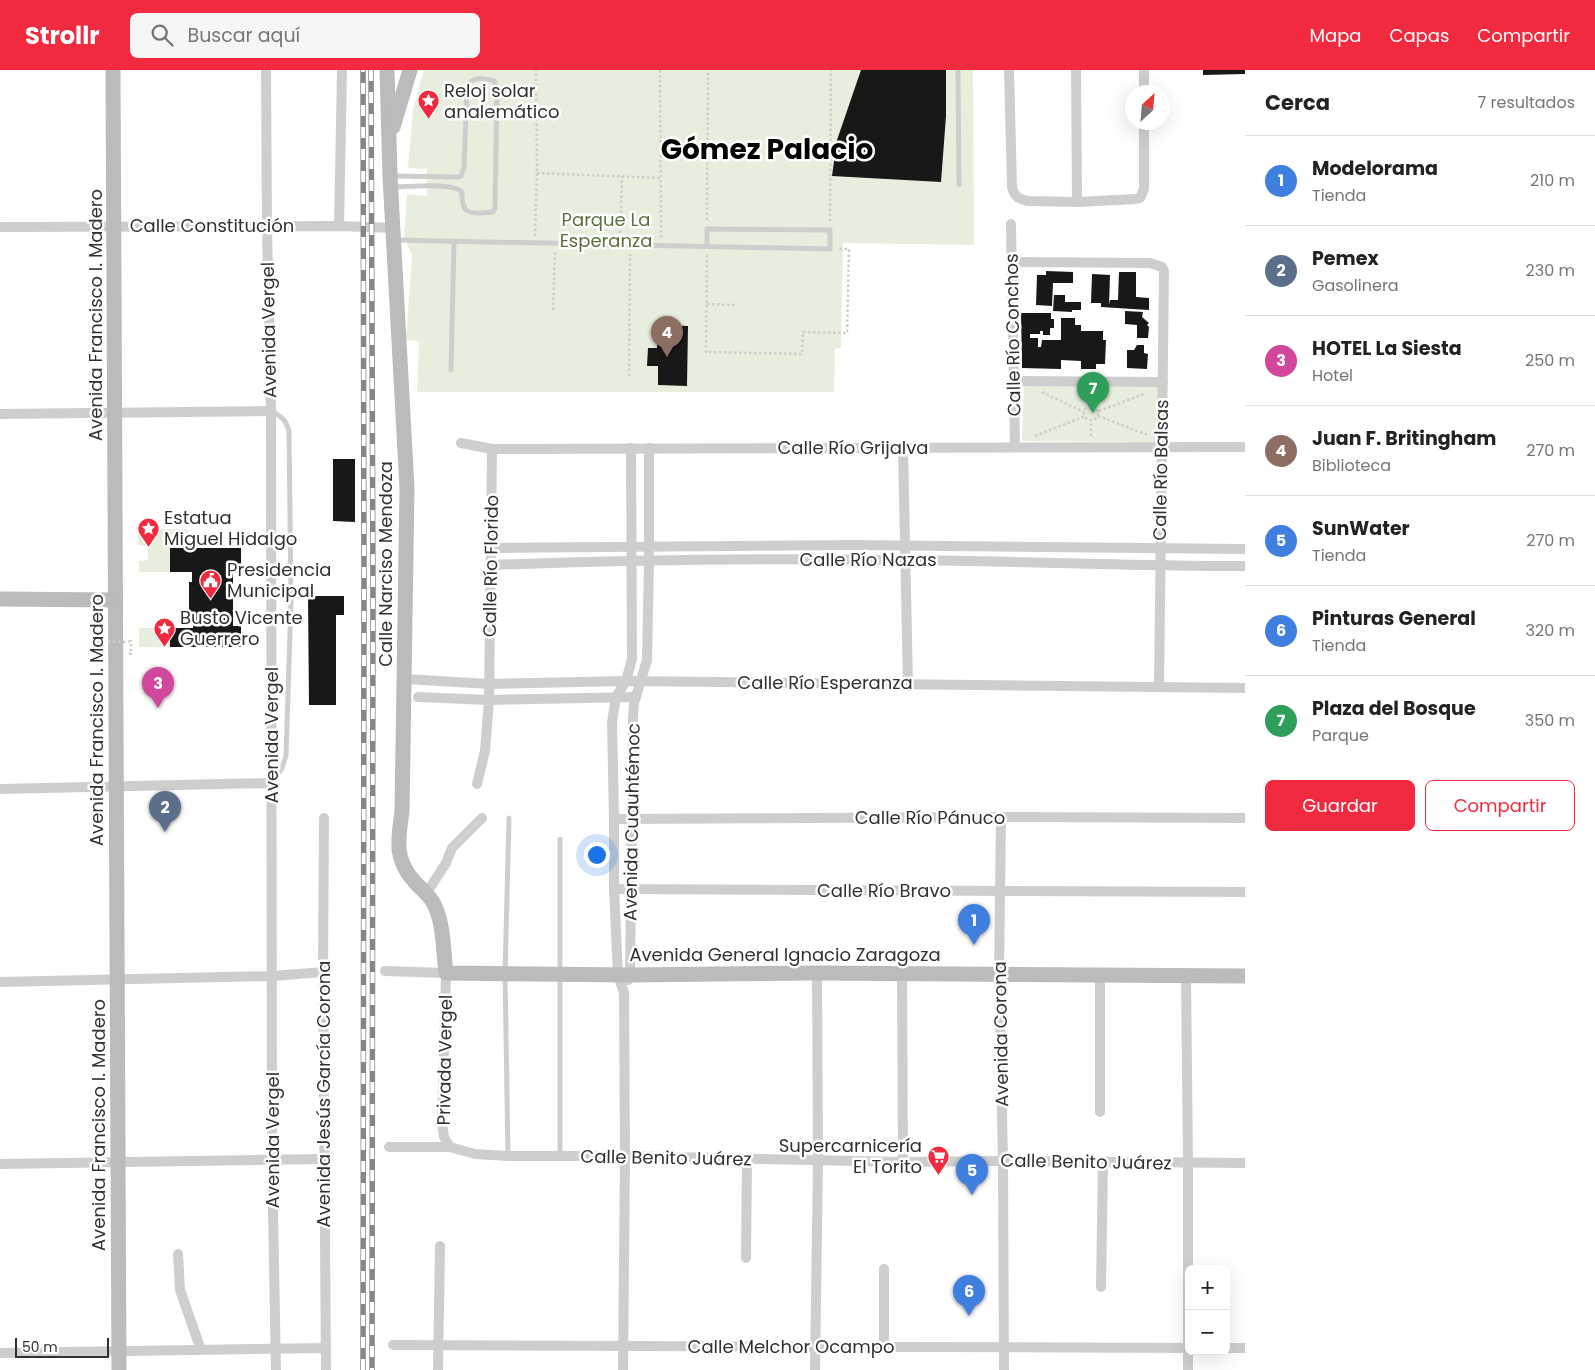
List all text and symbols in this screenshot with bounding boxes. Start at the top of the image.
search box [130,13,480,58]
text: Strollr [25,19,100,52]
icon: search [148,21,176,49]
text: Buscar aquí [188,22,300,49]
text: Mapa [1309,23,1362,48]
text: Capas [1390,23,1449,48]
text: Compartir [1477,23,1570,48]
place label: Reloj solar analemático [444,78,560,124]
north arrow [1125,85,1170,130]
text: Cerca [1265,88,1330,117]
place icon: Reloj solar analemático [416,89,440,120]
text: 7 resultados [1478,91,1575,114]
district label: Gómez Palacio [661,130,874,169]
text: Modelorama [1312,155,1438,182]
text: 1 [1278,169,1284,192]
text: 210 m [1530,169,1575,192]
text: Tienda [1312,184,1366,207]
street label: Avenida Francisco I. Madero [83,189,108,441]
park label: Parque La Esperanza [560,207,652,253]
street label: Calle Constitución [130,213,294,238]
text: Pemex [1312,245,1379,272]
street label: Calle Río Conchos [999,253,1026,417]
text: 2 [1276,259,1286,282]
text: 230 m [1526,259,1575,282]
street label: Avenida Vergel [255,262,282,398]
text: Gasolinera [1312,274,1399,297]
pin: 4 [651,316,683,357]
text: HOTEL La Siesta [1312,335,1462,362]
text: 3 [1276,349,1286,372]
text: 250 m [1525,349,1575,372]
text: Hotel [1312,364,1353,387]
pin: 7 [1077,372,1109,413]
street label: Calle Río Balsas [1147,399,1174,541]
text: Juan F. Britingham [1312,425,1496,452]
street label: Calle Río Grijalva [777,435,929,460]
text: 4 [1276,439,1286,462]
text: 270 m [1526,439,1575,462]
text: Biblioteca [1312,454,1391,477]
street label: Calle Narciso Mendoza [373,461,398,667]
street label: Calle Río Florido [477,495,504,637]
place label: Estatua Miguel Hidalgo [164,505,297,551]
text: SunWater [1312,515,1410,542]
place icon: Estatua Miguel Hidalgo [136,516,160,547]
text: 5 [1276,529,1286,552]
text: 270 m [1526,529,1575,552]
text: Tienda [1312,544,1366,567]
street label: Calle Río Nazas [799,547,937,572]
place label: Presidencia Municipal [227,557,332,603]
public building icon: Presidencia Municipal [199,568,223,599]
street label: Avenida Francisco I. Madero [84,594,109,846]
place label: Busto Vicente Guerrero [180,605,303,651]
text: Pinturas General [1312,605,1476,632]
place icon: Busto Vicente Guerrero [152,616,176,647]
text: 6 [1276,619,1286,642]
text: 320 m [1526,619,1575,642]
text: Tienda [1312,634,1366,657]
pin: 3 [142,667,174,708]
street label: Avenida Vergel [259,667,284,803]
street label: Calle Río Esperanza [737,670,913,695]
text: Plaza del Bosque [1312,695,1476,722]
text: 7 [1277,709,1285,732]
text: 350 m [1525,709,1575,732]
street label: Avenida Cuauhtémoc [617,723,646,921]
text: Parque [1312,724,1369,747]
button: Guardar [1265,780,1415,831]
button: Compartir [1425,780,1575,831]
pin: 2 [149,791,181,832]
street label: Calle Río Pánuco [855,805,1005,830]
your location [584,842,610,868]
street label: Calle Río Bravo [817,878,951,903]
pin: 1 [958,904,990,945]
street label: Avenida General Ignacio Zaragoza [629,942,941,967]
street label: Avenida Jesús García Corona [311,961,336,1227]
street label: Avenida Corona [987,961,1014,1107]
street label: Privada Vergel [431,994,458,1126]
street label: Avenida Francisco I. Madero [86,999,111,1251]
street label: Avenida Vergel [260,1072,285,1208]
place label: Supercarnicería El Torito [779,1133,922,1179]
street label: Calle Benito Juárez [580,1144,752,1171]
supermarket icon: Supercarnicería El Torito [926,1144,950,1175]
street label: Calle Benito Juárez [1000,1148,1172,1175]
pin: 5 [956,1154,988,1195]
map controls [1185,1265,1230,1355]
button: + [1185,1265,1230,1310]
pin: 6 [953,1275,985,1316]
button: − [1185,1310,1230,1355]
street label: Calle Melchor Ocampo [688,1334,894,1359]
scale bar [15,1335,109,1358]
text: 50 m [22,1337,58,1357]

